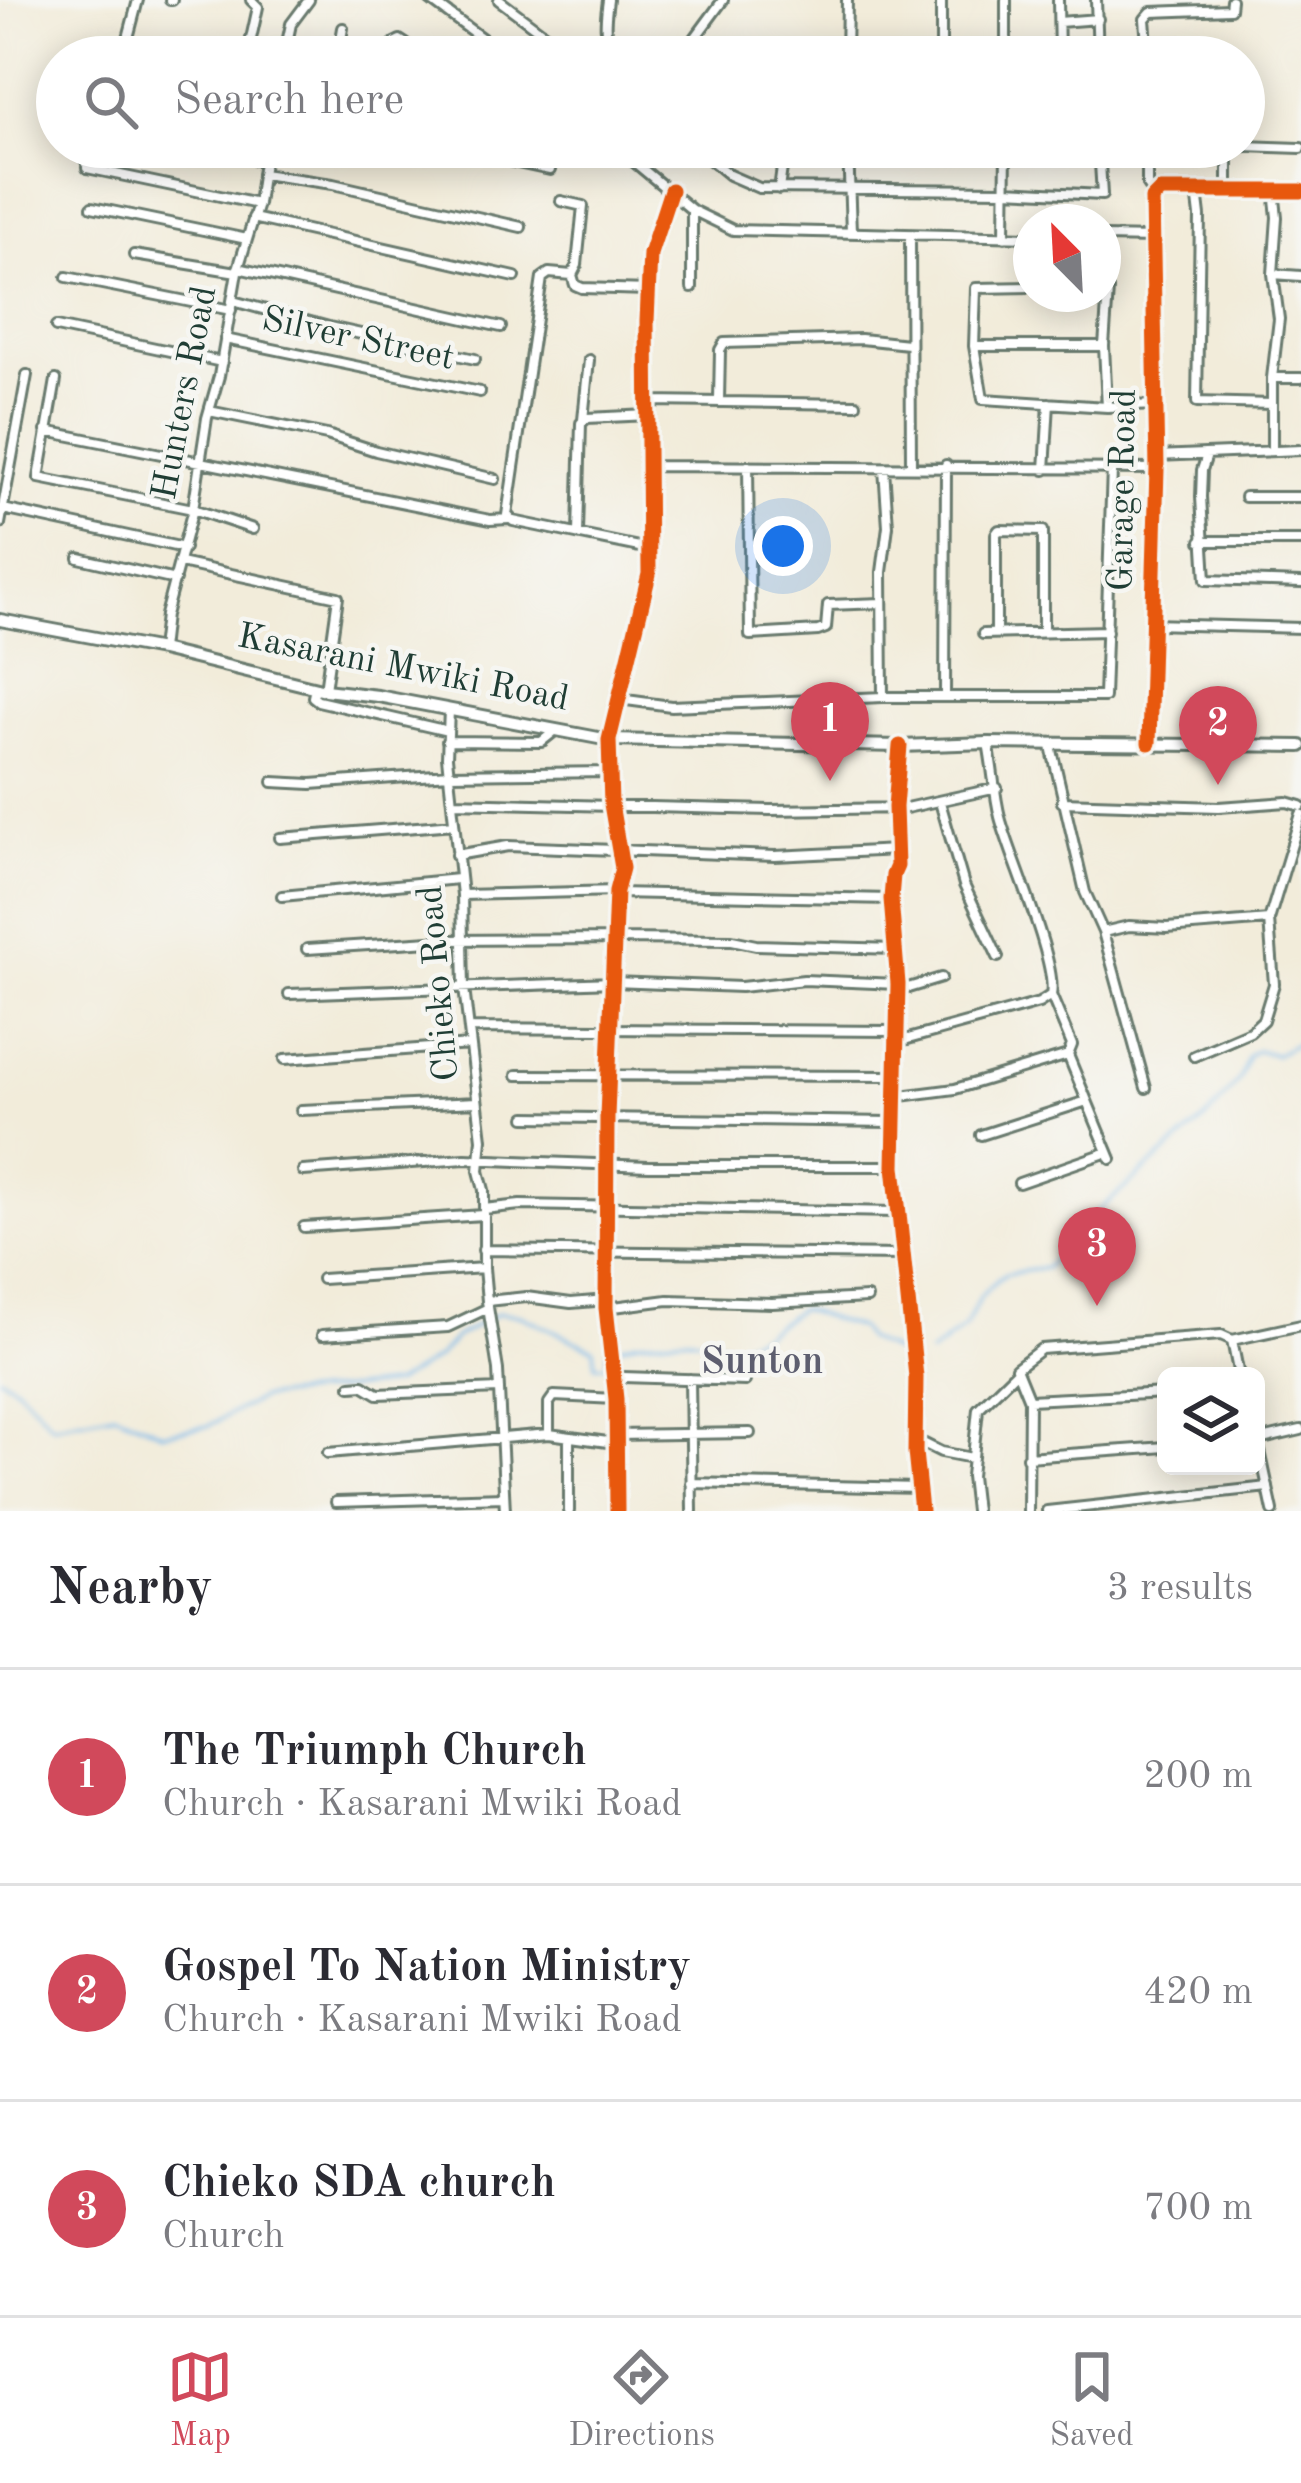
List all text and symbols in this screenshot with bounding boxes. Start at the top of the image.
search box [36,36,1265,168]
icon: search [78,69,144,135]
text: Search here [174,79,404,124]
north arrow [1013,204,1121,312]
street label: Hunters Road [148,283,224,503]
street label: Silver Street [258,302,458,378]
street label: Garage Road [1104,388,1144,592]
your location [753,516,813,576]
street label: Kasarani Mwiki Road [234,619,572,719]
pin: 1 [791,682,869,781]
pin: 2 [1179,686,1257,785]
street label: Chieko Road [413,883,467,1083]
pin: 3 [1058,1207,1136,1306]
district label: Sunton [701,1343,823,1382]
map controls [1157,1367,1265,1475]
button: layers [1157,1367,1265,1475]
text: Nearby [48,1564,213,1615]
text: 3 results [1107,1569,1253,1608]
text: The Triumph Church [162,1730,587,1775]
text: 1 [76,1757,98,1796]
text: 200 m [1143,1757,1253,1796]
text: Church · Kasarani Mwiki Road [162,1785,682,1824]
text: Gospel To Nation Ministry [162,1946,691,1991]
text: 2 [76,1973,98,2012]
text: 420 m [1143,1973,1253,2012]
text: Church · Kasarani Mwiki Road [162,2001,682,2040]
text: Chieko SDA church [162,2162,556,2207]
text: 3 [76,2189,98,2228]
text: 700 m [1143,2189,1253,2228]
text: Church [162,2217,284,2256]
tab: Map [167,2344,233,2457]
tab: Directions [568,2344,715,2457]
tab: Saved [1050,2344,1134,2457]

